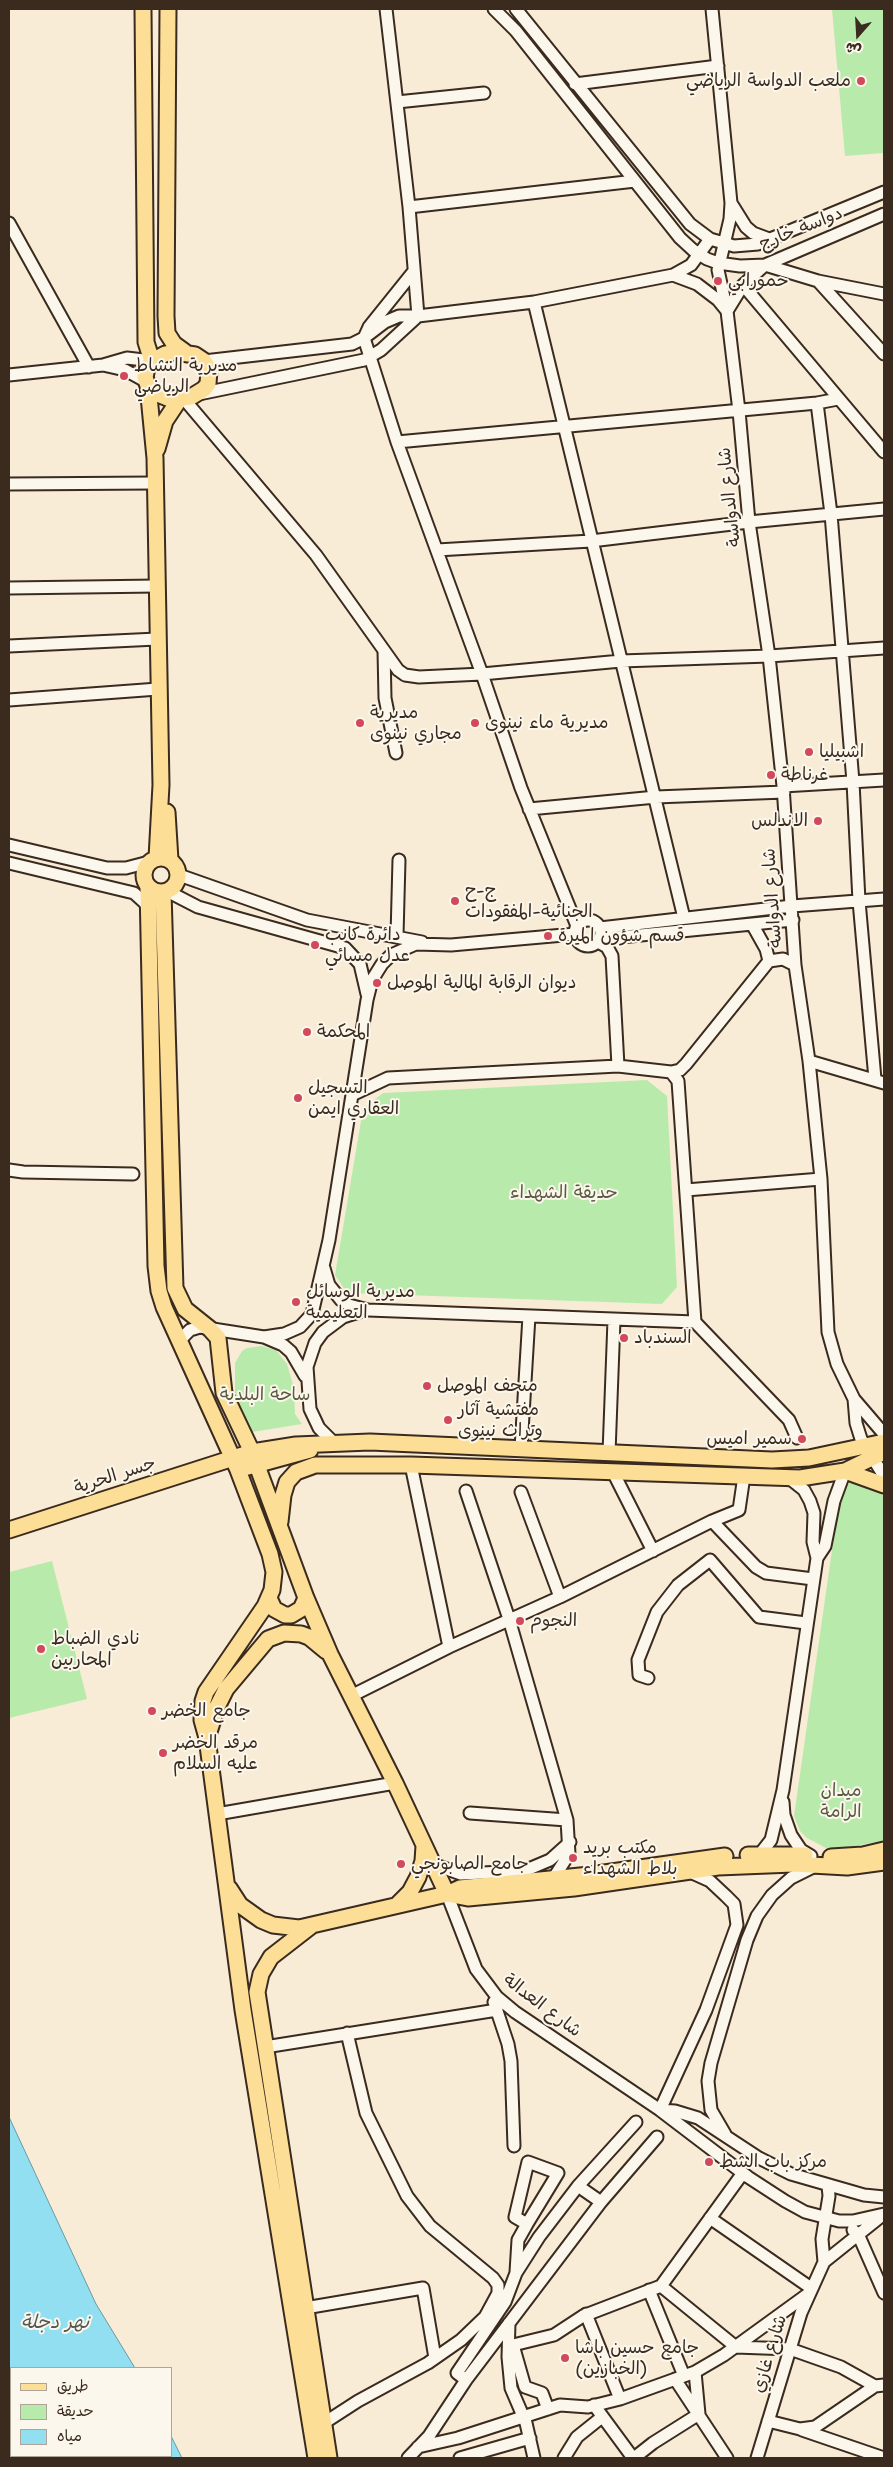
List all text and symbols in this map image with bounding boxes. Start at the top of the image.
north arrow [833,10,883,60]
text: ش [843,38,863,60]
place label: ملعب الدواسة الرياضي [686,70,851,92]
marker: ملعب الدواسة الرياضي [855,75,867,87]
street label: دواسة خارج [756,202,846,256]
place label: حمورابي [728,270,788,292]
marker: حمورابي [712,275,724,287]
place label: مديرية النشاط الرياضي [134,355,237,398]
marker: مديرية النشاط الرياضي [118,370,130,382]
street label: شارع الدواسة [714,446,746,548]
place label: مديرية مجاري نينوى [370,702,462,744]
place label: مديرية ماء نينوى [485,712,609,734]
marker: مديرية مجاري نينوى [354,717,366,729]
marker: مديرية ماء نينوى [469,717,481,729]
place label: اشبيليا [819,741,864,763]
marker: اشبيليا [803,746,815,758]
place label: غرناطة [781,764,829,786]
marker: غرناطة [765,769,777,781]
place label: الاندلس [751,810,808,832]
marker: الاندلس [812,815,824,827]
street label: شارع الدواسة [759,847,787,949]
place label: ج-ح الجنائية-المفقودات [465,880,593,922]
marker: ج-ح الجنائية-المفقودات [449,895,461,907]
place label: دائرة كانب عدل مسائي [325,924,410,966]
place label: قسم شؤون الميرة [558,925,685,947]
marker: قسم شؤون الميرة [542,930,554,942]
marker: دائرة كانب عدل مسائي [309,939,321,951]
place label: ديوان الرقابة المالية الموصل [387,972,576,994]
marker: ديوان الرقابة المالية الموصل [371,977,383,989]
place label: المحكمة [317,1021,370,1043]
marker: المحكمة [301,1026,313,1038]
place label: التسجيل العقاري ايمن [308,1077,399,1120]
marker: التسجيل العقاري ايمن [292,1092,304,1104]
park label: حديقة الشهداء [510,1182,618,1204]
place label: مديرية الوسائل التعليمية [306,1281,415,1324]
marker: مديرية الوسائل التعليمية [290,1296,302,1308]
place label: السندباد [634,1327,692,1349]
marker: السندباد [618,1332,630,1344]
place label: متحف الموصل [437,1375,538,1397]
marker: متحف الموصل [421,1380,433,1392]
park label: ساحة البلدية [220,1384,310,1406]
place label: مفتشية آثار وتراث نينوى [458,1399,543,1442]
marker: مفتشية آثار وتراث نينوى [442,1414,454,1426]
place label: سمير اميس [707,1428,792,1450]
marker: سمير اميس [796,1433,808,1445]
street label: جسر الحرية [71,1453,159,1499]
place label: النجوم [530,1610,577,1632]
marker: النجوم [514,1615,526,1627]
place label: نادي الضباط المحاربين [51,1628,140,1670]
marker: نادي الضباط المحاربين [35,1643,47,1655]
place label: جامع الخضر [162,1700,251,1722]
marker: جامع الخضر [146,1705,158,1717]
place label: مرقد الخضر عليه السلام [173,1732,258,1775]
marker: مرقد الخضر عليه السلام [157,1747,169,1759]
park label: ميدان الرامة [820,1780,862,1822]
place label: مكتب بريد بلاط الشهداء [583,1837,677,1880]
marker: مكتب بريد بلاط الشهداء [567,1852,579,1864]
place label: جامع الصابونجي [411,1853,529,1875]
marker: جامع الصابونجي [395,1858,407,1870]
street label: شارع العدالة [499,1970,585,2042]
place label: مركز باب الشط [719,2151,827,2173]
marker: مركز باب الشط [703,2156,715,2168]
water label: نهر دجلة [21,2312,89,2334]
street label: شارع غازي [748,2313,792,2395]
place label: جامع حسين باشا (الخبازين) [575,2337,699,2380]
marker: جامع حسين باشا (الخبازين) [559,2352,571,2364]
legend [10,2367,172,2457]
text: طريق [57,2376,89,2396]
text: حديقة [57,2401,94,2421]
text: مياه [57,2426,82,2446]

